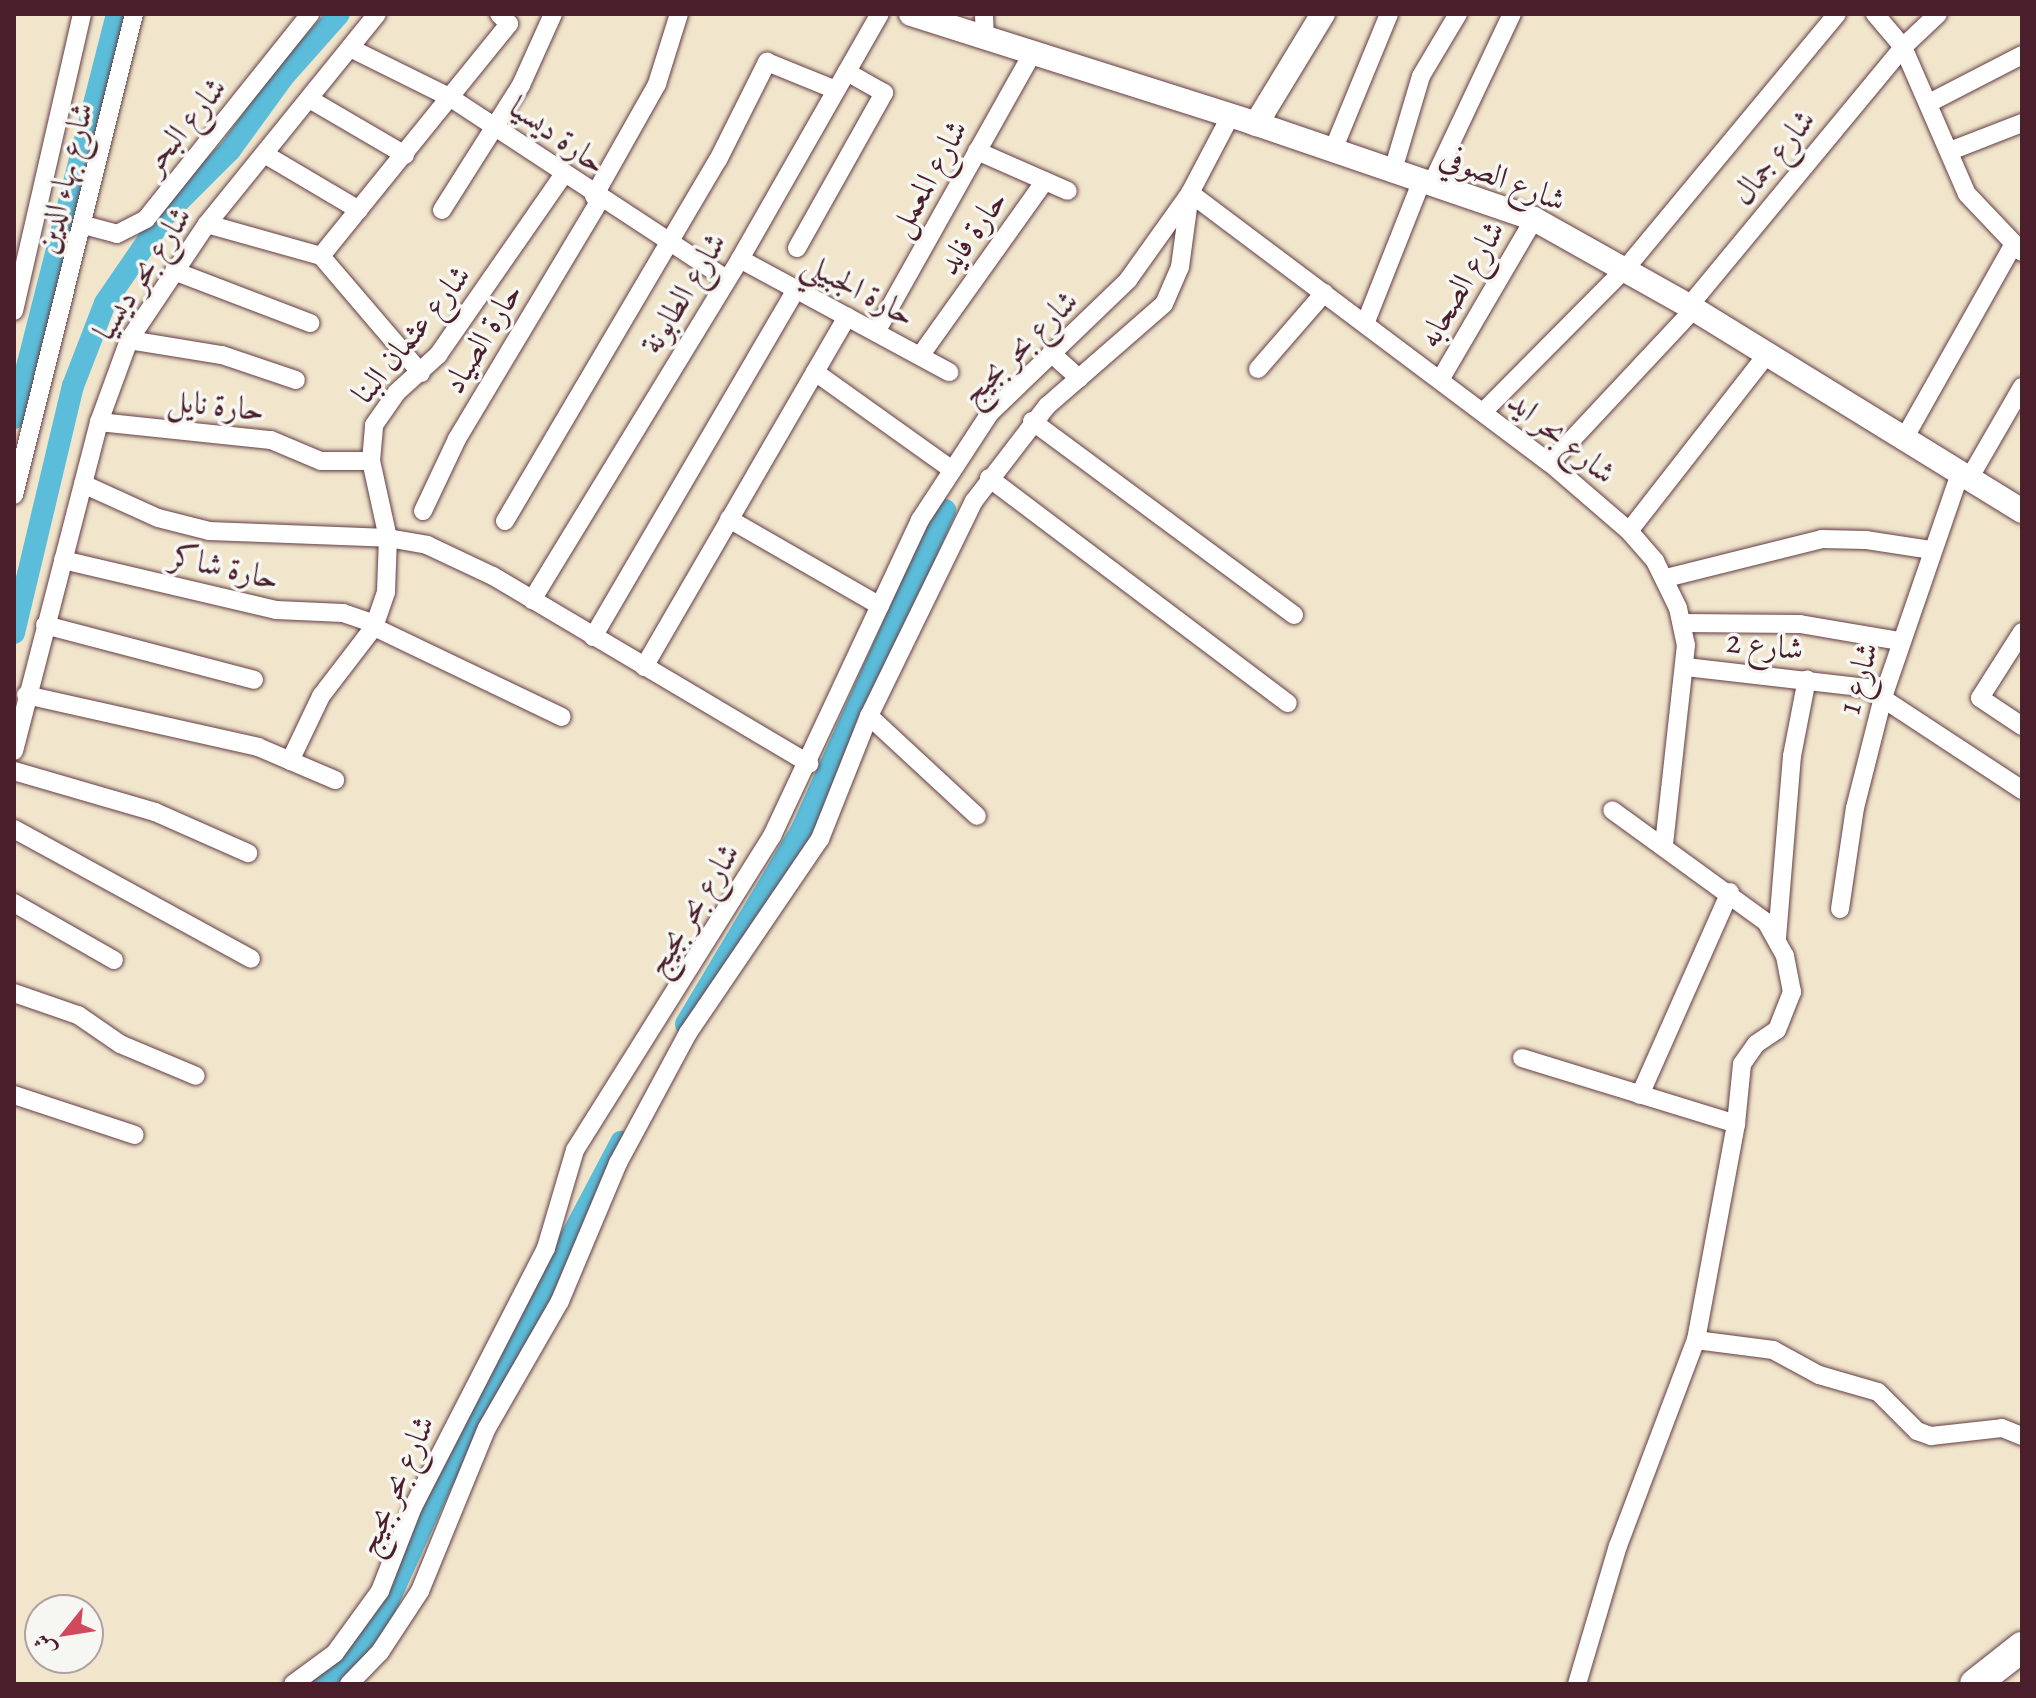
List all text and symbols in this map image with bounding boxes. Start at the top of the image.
street label: شارع البحر [134,69,234,181]
street label: حارة ديسيا [502,88,614,182]
street label: شارع بهاء الدين [27,98,101,258]
street label: شارع جمال [1723,101,1823,213]
street label: شارع المعمل [880,113,976,243]
street label: شارع الصوفي [1435,137,1571,219]
street label: حارة فايد [929,182,1015,282]
street label: شارع بحر ديسيا [84,199,200,347]
street label: شارع الصحابه [1409,214,1513,354]
street label: شارع الطابونة [632,225,734,361]
street label: حارة الجبيلي [796,243,922,335]
street label: شارع عثمان البنا [343,257,479,411]
street label: حارة الصياد [434,275,530,401]
street label: شارع بحر بجيج [952,282,1086,412]
street label: حارة نايل [165,381,267,429]
street label: شارع بحر ايد [1500,382,1624,492]
street label: حارة شاكر [167,536,283,598]
street label: شارع 2 [1725,622,1805,668]
street label: شارع 1 [1830,638,1886,718]
street label: شارع بحر بجيج [636,836,748,982]
street label: شارع بحر بجيج [347,1409,443,1561]
north arrow [24,1594,104,1674]
text: ش [27,1628,63,1662]

